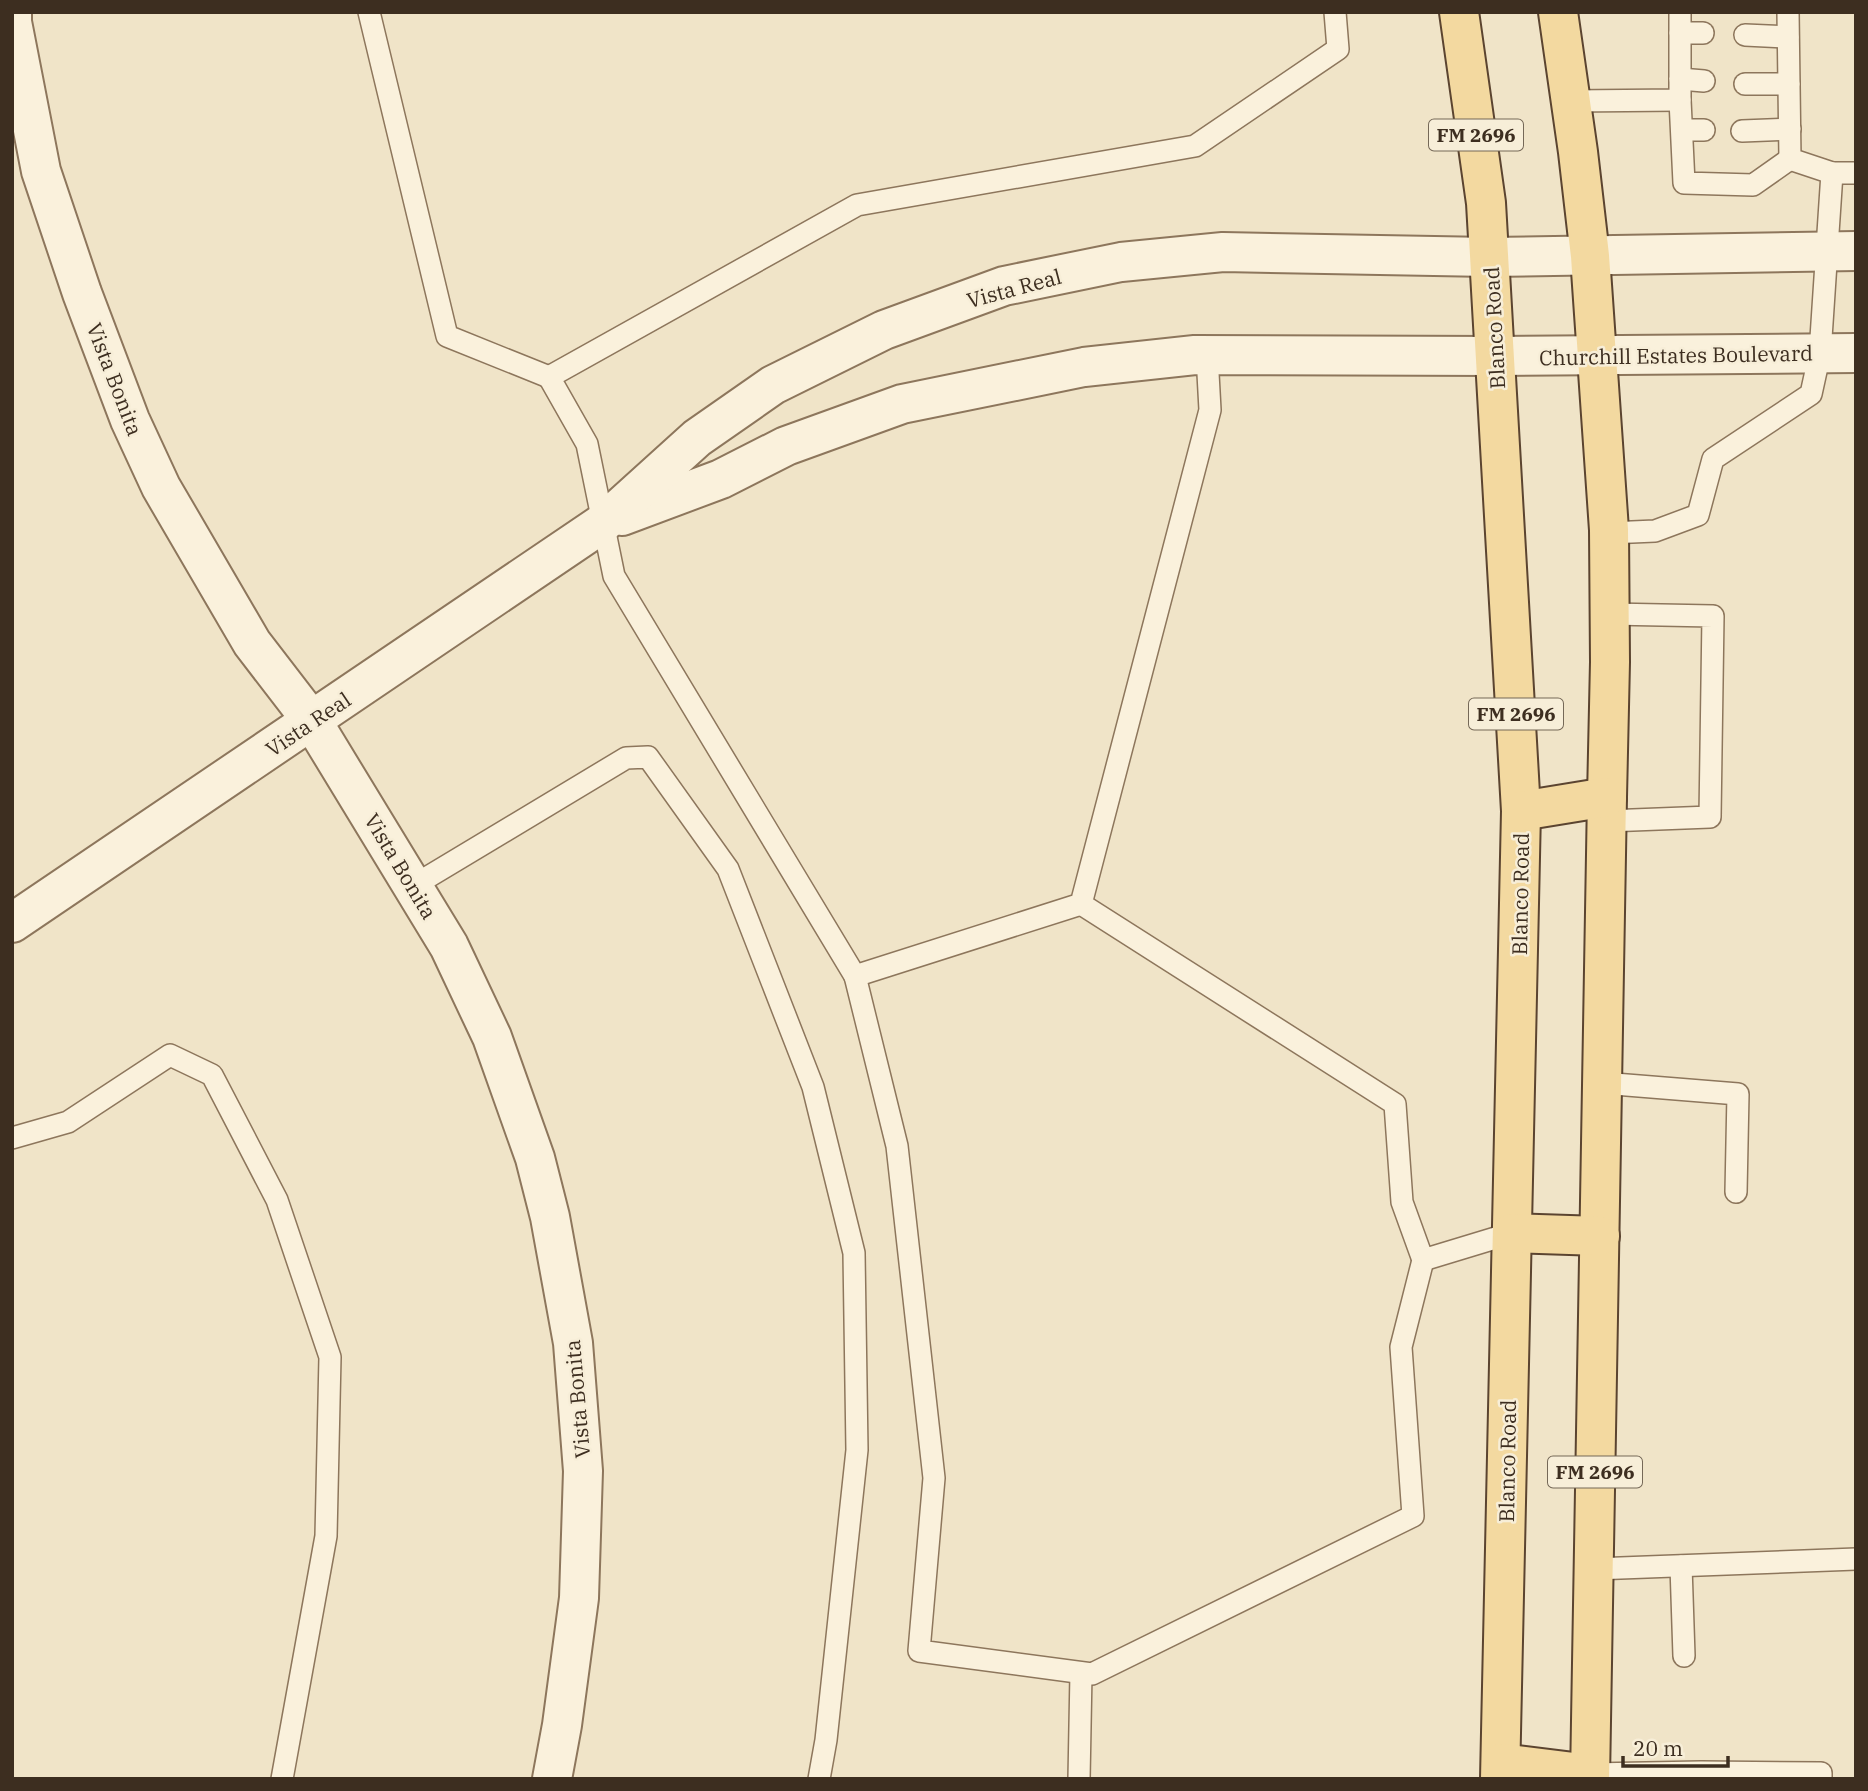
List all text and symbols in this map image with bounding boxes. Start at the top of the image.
road number: FM 2696 [1429,119,1523,150]
street label: Vista Real [964,262,1064,314]
street label: Blanco Road [1477,266,1511,390]
street label: Vista Bonita [81,319,149,439]
street label: Churchill Estates Boulevard [1539,339,1813,371]
street label: Vista Real [260,685,356,763]
road number: FM 2696 [1469,698,1563,730]
street label: Vista Bonita [358,808,444,924]
street label: Blanco Road [1505,832,1535,956]
street label: Vista Bonita [558,1339,596,1459]
street label: Blanco Road [1492,1399,1522,1523]
road number: FM 2696 [1548,1456,1642,1488]
scale bar [1623,1724,1728,1768]
text: 20 m [1633,1734,1683,1762]

